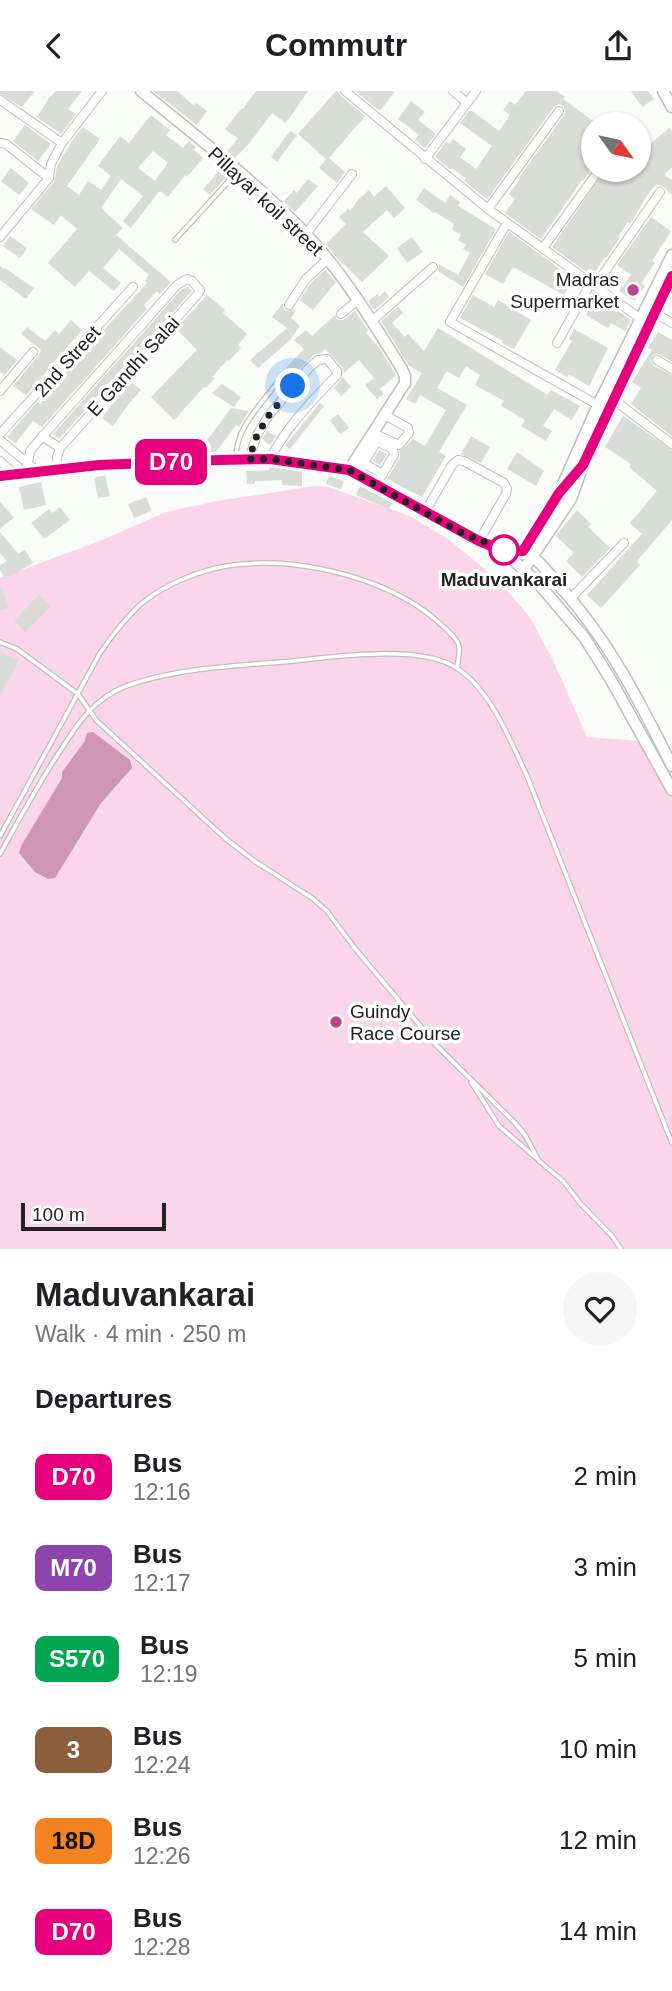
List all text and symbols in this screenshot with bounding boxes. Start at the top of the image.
icon: back [35,27,73,65]
text: Commutr [265,27,407,63]
icon: share [599,27,637,65]
north arrow [581,112,651,182]
map controls [581,112,651,182]
street label: Pillayar koil street [204,143,328,260]
place label: Madras Supermarket [510,269,620,312]
marker: Madras Supermarket [625,282,641,298]
street label: E Gandhi Salai [83,312,184,420]
street label: 2nd Street [30,321,105,401]
your location [275,368,310,403]
line badge: D70 [131,439,211,485]
text: D70 [149,448,193,475]
marker: Maduvankarai [489,535,519,565]
place label: Maduvankarai [441,569,567,590]
place label: Guindy Race Course [350,1001,461,1044]
marker: Guindy Race Course [328,1014,344,1030]
scale bar [21,1200,166,1232]
text: 100 m [32,1204,85,1225]
button: heart [563,1272,637,1346]
text: Maduvankarai [35,1276,255,1313]
text: Walk · 4 min · 250 m [35,1321,246,1347]
text: Departures [35,1384,172,1414]
text: Bus [133,1448,182,1478]
text: 2 min [573,1461,637,1491]
text: D70 [51,1463,96,1490]
text: 12:16 [133,1479,191,1505]
text: Bus [133,1539,182,1569]
text: 3 min [573,1552,637,1582]
text: M70 [50,1554,97,1581]
text: 12:17 [133,1570,191,1596]
text: Bus [140,1630,189,1660]
text: 5 min [573,1643,637,1673]
text: S570 [49,1645,105,1672]
text: 12:19 [140,1661,198,1687]
text: Bus [133,1721,182,1751]
text: 10 min [559,1734,637,1764]
text: 3 [67,1736,80,1763]
text: 12:24 [133,1752,191,1778]
text: Bus [133,1812,182,1842]
text: 12 min [559,1825,637,1855]
text: 18D [51,1827,96,1854]
text: 12:26 [133,1843,191,1869]
text: Bus [133,1903,182,1933]
text: 14 min [559,1916,637,1946]
text: D70 [51,1918,96,1945]
text: 12:28 [133,1934,191,1960]

